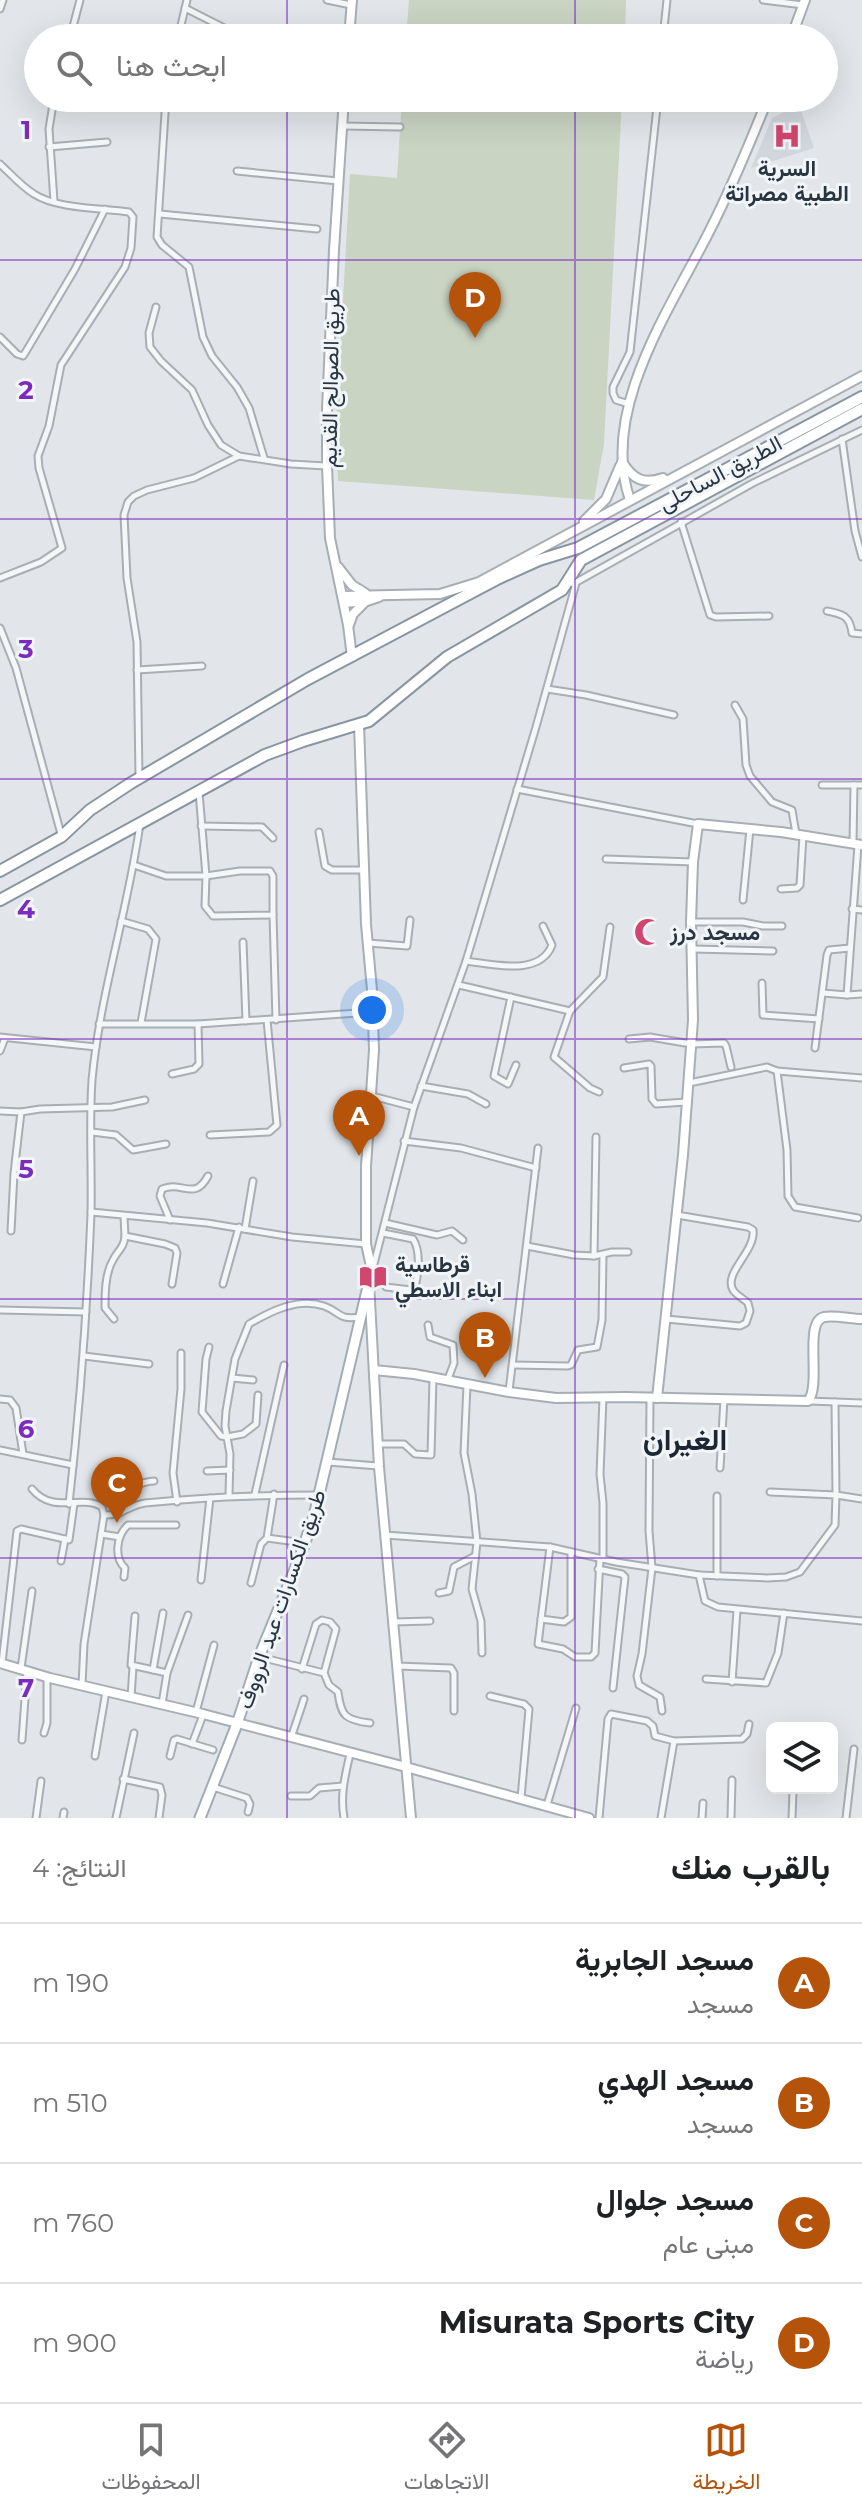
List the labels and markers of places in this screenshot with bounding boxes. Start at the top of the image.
hospital icon: السرية الطبية مصراتة [772,121,802,151]
place label: السرية الطبية مصراتة [725,155,849,207]
pin: D [449,272,501,338]
mosque icon: مسجد درز [633,917,663,947]
place label: مسجد درز [669,919,760,946]
pin: A [333,1090,385,1156]
place label: قرطاسية ابناء الاسطي [395,1251,502,1308]
library icon: قرطاسية ابناء الاسطي [358,1262,388,1292]
pin: B [459,1312,511,1378]
pin: C [91,1457,143,1523]

